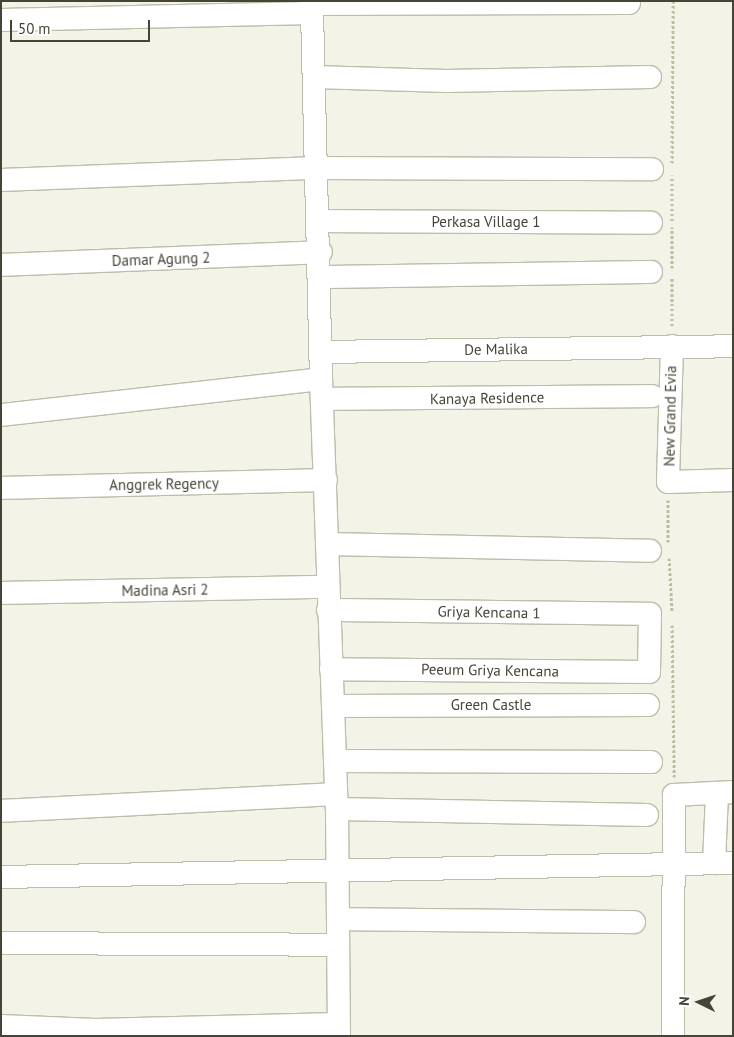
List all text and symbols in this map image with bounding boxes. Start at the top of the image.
scale bar [12,10,152,42]
text: 50 m [18,19,51,38]
street label: Perkasa Village 1 [431,213,541,231]
street label: Damar Agung 2 [111,248,211,270]
street label: De Malika [464,339,528,359]
street label: New Grand Evia [660,365,680,467]
street label: Kanaya Residence [430,388,544,408]
street label: Anggrek Regency [109,474,219,494]
street label: Madina Asri 2 [121,580,209,600]
street label: Griya Kencana 1 [437,602,541,622]
street label: Peeum Griya Kencana [421,660,559,680]
street label: Green Castle [451,696,531,714]
north arrow [674,977,724,1027]
text: N [675,996,693,1006]

